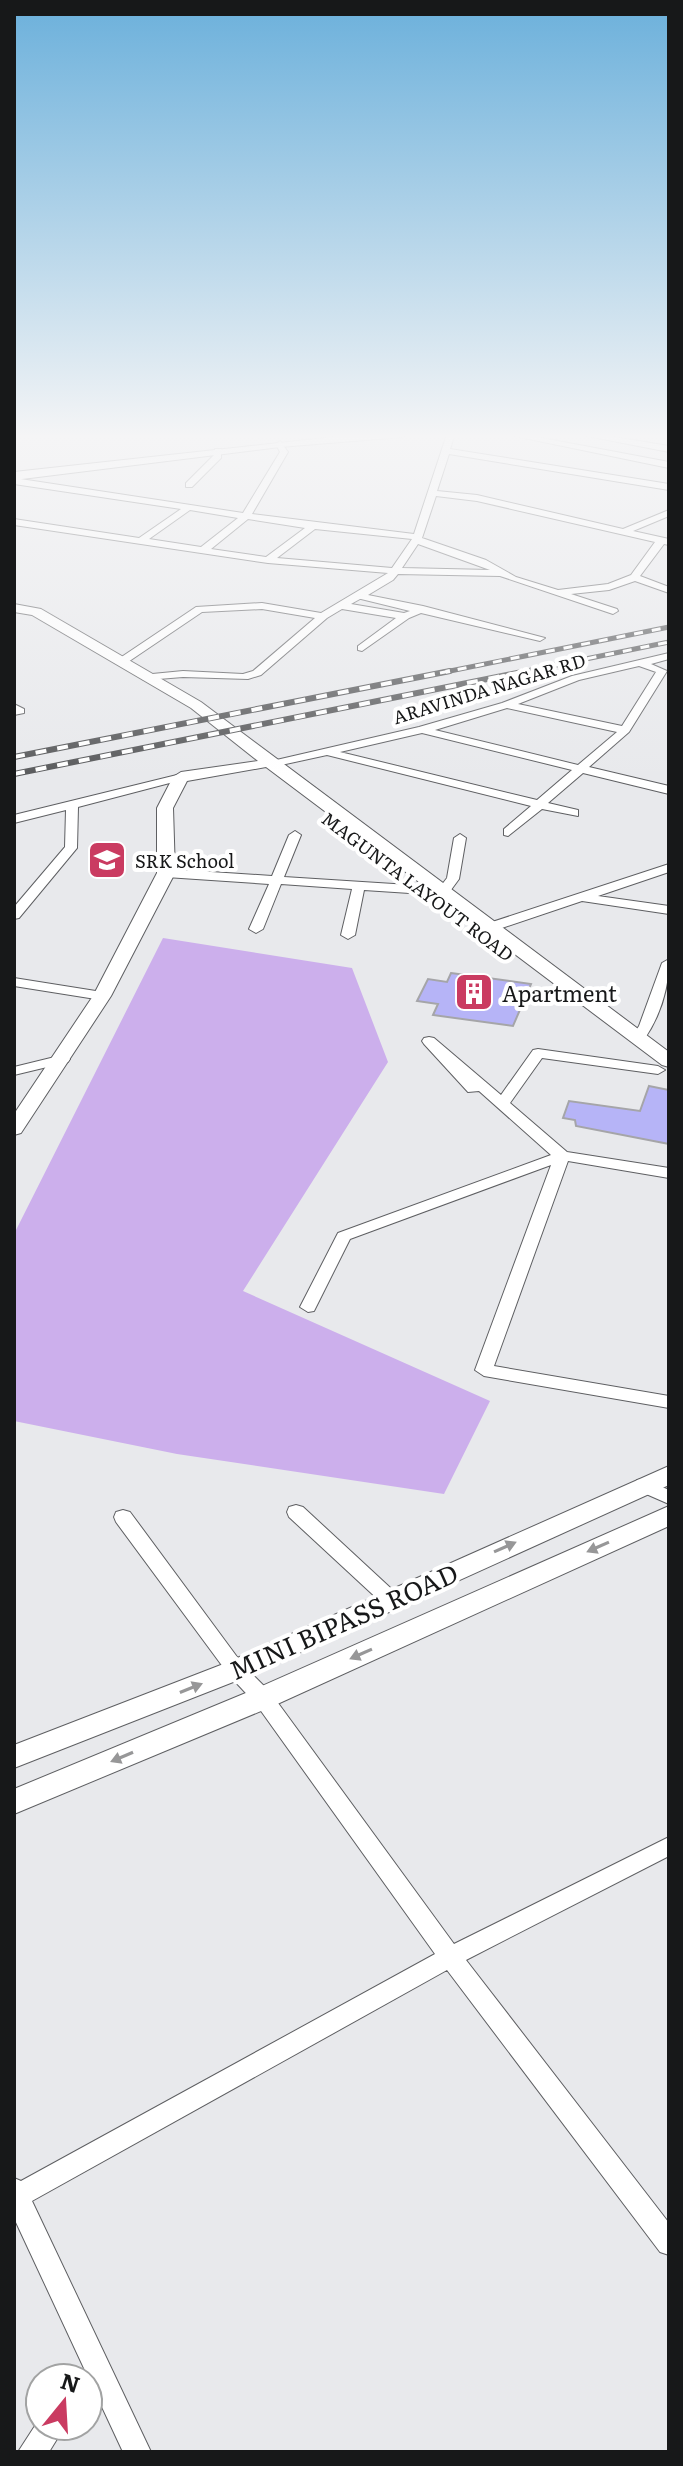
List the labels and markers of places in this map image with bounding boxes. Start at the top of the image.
school or university icon: SRK School [86,839,128,881]
place label: SRK School [135,847,234,874]
building icon: Apartment [453,971,495,1013]
place label: Apartment [502,976,617,1009]

